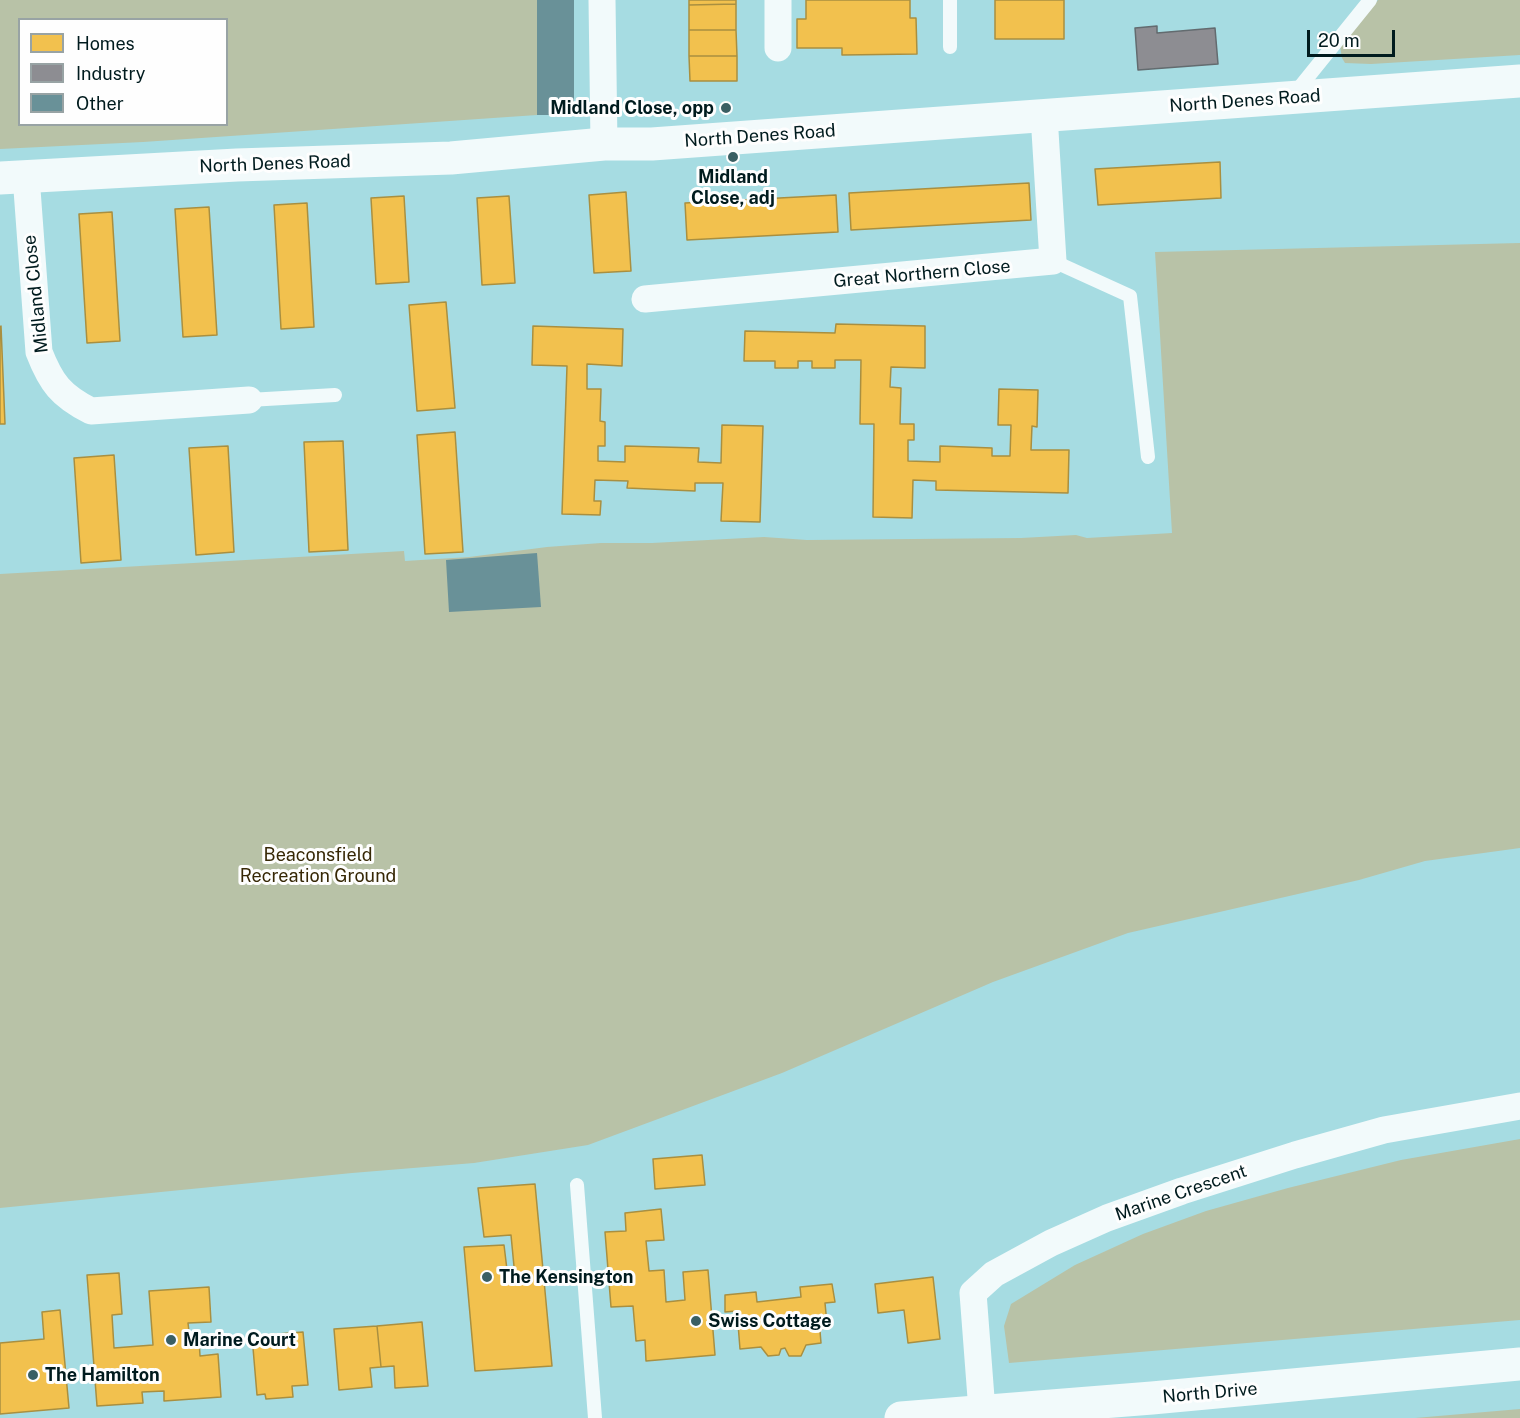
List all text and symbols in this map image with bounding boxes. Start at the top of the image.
legend [18,18,228,126]
scale bar [1310,18,1398,56]
text: 20 m [1318,30,1360,51]
text: Homes [76,33,135,54]
text: Industry [76,63,145,84]
street label: North Denes Road [1169,85,1321,117]
text: Other [76,93,124,114]
place label: Midland Close, opp [550,97,714,119]
marker: Midland Close, opp [719,101,733,115]
street label: North Denes Road [684,120,836,152]
marker: Midland Close, adj [726,150,740,164]
street label: North Denes Road [199,151,351,177]
place label: Midland Close, adj [691,166,775,208]
street label: Midland Close [19,234,53,354]
street label: Great Northern Close [833,255,1011,293]
park label: Beaconsfield Recreation Ground [240,844,396,886]
street label: Marine Crescent [1112,1160,1250,1226]
place label: The Kensington [499,1266,633,1288]
marker: The Kensington [480,1270,494,1284]
place label: Swiss Cottage [708,1310,832,1332]
marker: Swiss Cottage [689,1314,703,1328]
place label: Marine Court [183,1329,296,1351]
marker: Marine Court [164,1333,178,1347]
place label: The Hamilton [45,1364,160,1386]
marker: The Hamilton [26,1368,40,1382]
street label: North Drive [1162,1378,1258,1408]

